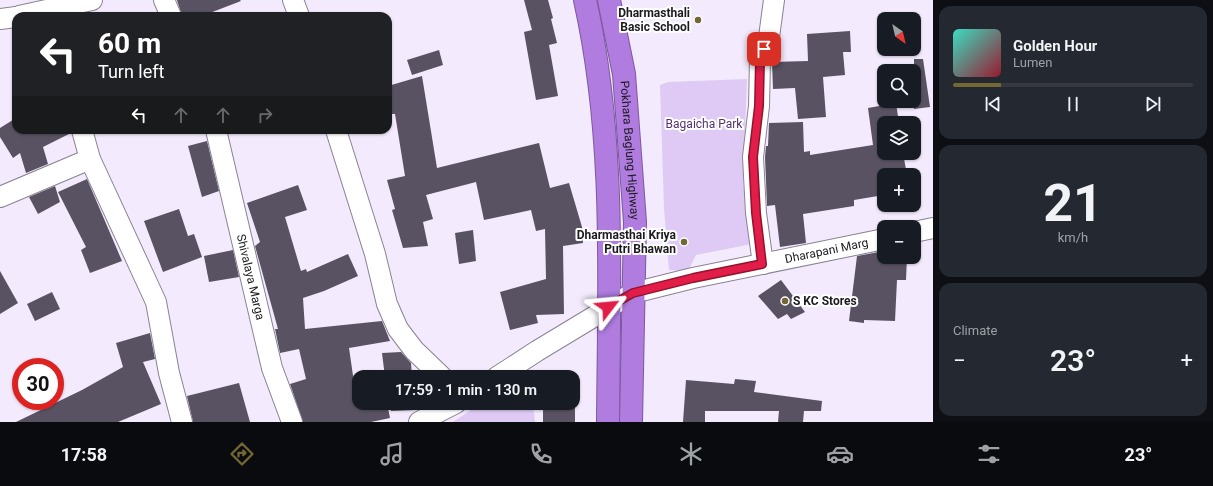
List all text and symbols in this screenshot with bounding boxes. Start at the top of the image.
place label: Dharmasthali Basic School [618,6,690,34]
north arrow [877,12,921,56]
map controls [877,12,921,264]
marker: Dharmasthali Basic School [693,15,703,25]
text: 60 m [98,27,161,60]
icon: left [32,28,84,80]
pin [747,32,781,66]
text: Golden Hour [1013,37,1097,55]
icon: arrive [753,38,775,60]
text: Lumen [1013,55,1052,70]
text: Turn left [98,61,164,82]
button: search [877,64,921,108]
street label: Pokhara Baglung Highway [618,80,642,221]
icon: previous [982,93,1004,115]
icon: pause [1062,93,1084,115]
icon: next [1142,93,1164,115]
icon: left [128,104,150,126]
icon: ahead [170,104,192,126]
icon: ahead [212,104,234,126]
icon: right [254,104,276,126]
button: layers [877,116,921,160]
park label: Bagaicha Park [666,117,743,131]
button: + [877,168,921,212]
text: 21 [1043,173,1103,234]
button: − [877,220,921,264]
place label: Dharmasthai Kriya Putri Bhawan [577,228,677,256]
text: km/h [1058,230,1088,245]
street label: Shivalaya Marga [234,233,267,321]
street label: Dharapani Marg [784,235,870,266]
marker: Dharmasthai Kriya Putri Bhawan [679,237,689,247]
position arrow [587,286,629,328]
place label: S KC Stores [793,294,857,308]
marker: S KC Stores [780,296,790,306]
text: Climate [953,323,997,338]
text: 23° [1050,343,1096,378]
text: − [953,348,966,373]
text: + [1181,348,1193,373]
speed limit sign: 30 [12,358,64,410]
text: 17:59 · 1 min · 130 m [395,381,537,399]
icon: directions [228,440,256,468]
icon: music [378,440,406,468]
icon: phone [527,440,555,468]
icon: climate [677,440,705,468]
icon: car [826,440,854,468]
icon: filters [975,440,1003,468]
text: 17:58 [61,444,107,465]
text: 23° [1125,444,1152,465]

